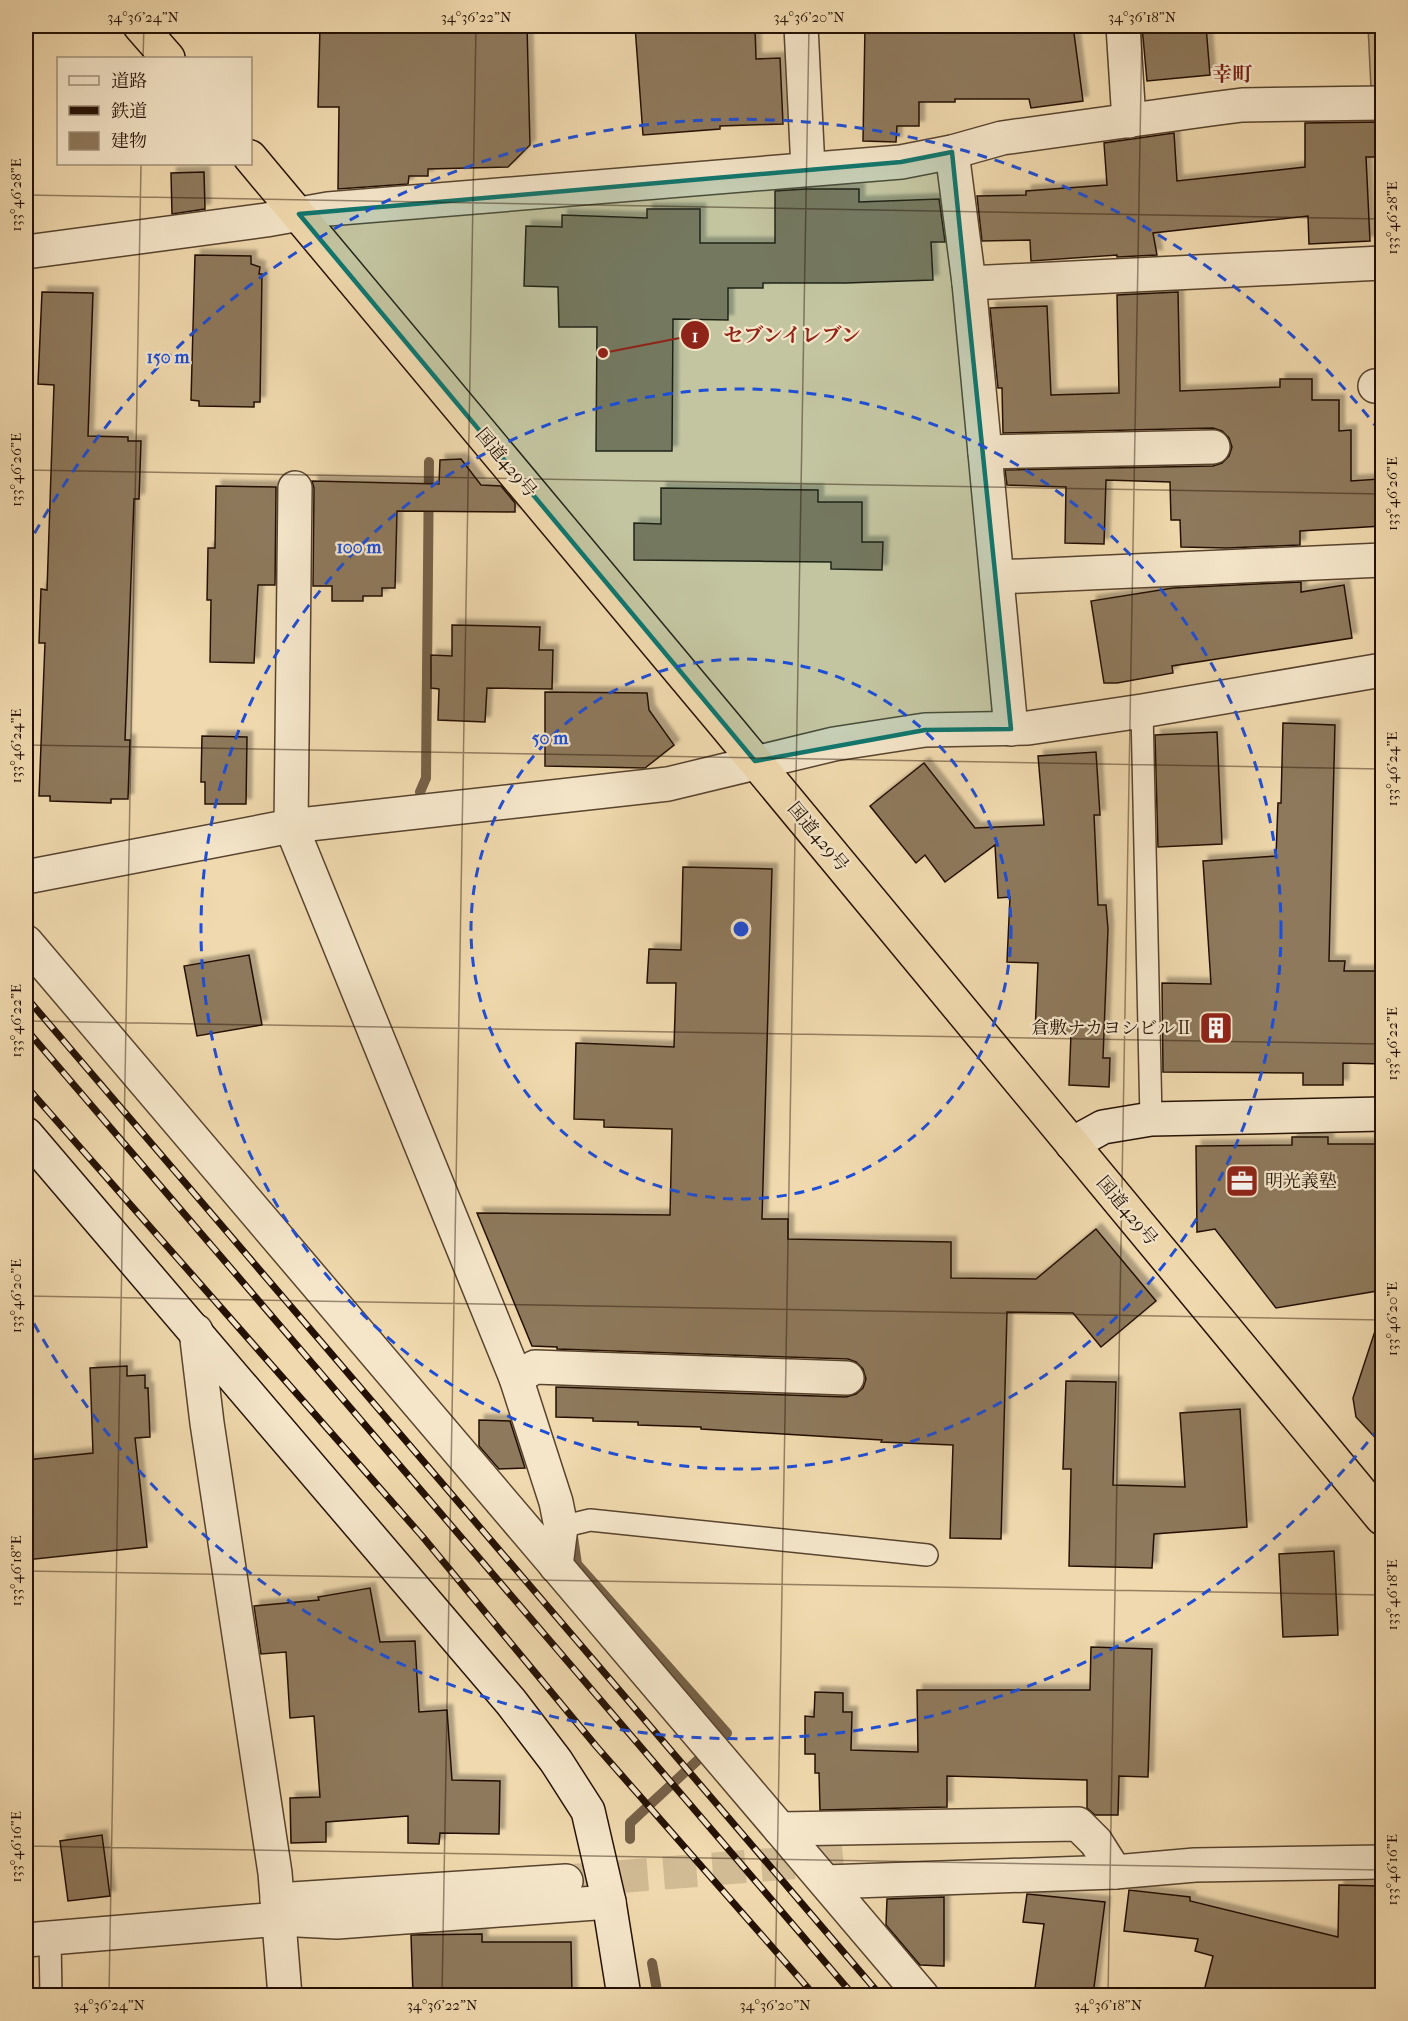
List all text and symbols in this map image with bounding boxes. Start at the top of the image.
text: 34°36'24"N [107,8,179,26]
text: 34°36'22"N [441,8,512,26]
text: 34°36'20"N [773,8,845,26]
text: 34°36'18"N [1108,8,1177,26]
legend [57,57,252,165]
district label: 幸町 [1212,63,1253,86]
text: 道路 [111,71,147,92]
text: 鉄道 [111,101,147,122]
text: 建物 [111,131,147,152]
text: 133°46'28"E [7,158,25,232]
text: 133°46'28"E [1383,181,1401,255]
callout: セブンイレブン [680,316,874,354]
text: セブンイレブン [723,324,861,347]
text: 1 [692,326,698,347]
text: 150 m [147,347,190,368]
street label: 国道429号 [471,424,541,502]
text: 133°46'26"E [7,433,25,507]
text: 133°46'26"E [1383,457,1401,531]
text: 100 m [336,537,383,558]
text: 133°46'24"E [7,709,25,783]
text: 50 m [532,728,569,749]
text: 133°46'24"E [1383,732,1401,806]
street label: 国道429号 [783,798,853,876]
centre of rings [731,919,751,939]
text: 133°46'22"E [7,984,25,1058]
text: 133°46'22"E [1383,1007,1401,1081]
building icon: 倉敷ナカヨシビルⅡ [1198,1010,1234,1046]
place label: 倉敷ナカヨシビルⅡ [1031,1018,1193,1039]
office icon: 明光義塾 [1224,1163,1260,1199]
place label: 明光義塾 [1265,1171,1337,1192]
street label: 国道429号 [1092,1172,1162,1250]
text: 133°46'20"E [7,1259,25,1333]
text: 133°46'20"E [1383,1282,1401,1356]
text: 133°46'18"E [7,1535,25,1607]
text: 133°46'18"E [1383,1559,1401,1631]
text: 133°46'16"E [7,1811,25,1883]
text: 133°46'16"E [1383,1834,1401,1906]
text: 34°36'24"N [73,1996,145,2014]
text: 34°36'22"N [407,1996,478,2014]
text: 34°36'20"N [739,1996,811,2014]
text: 34°36'18"N [1074,1996,1143,2014]

